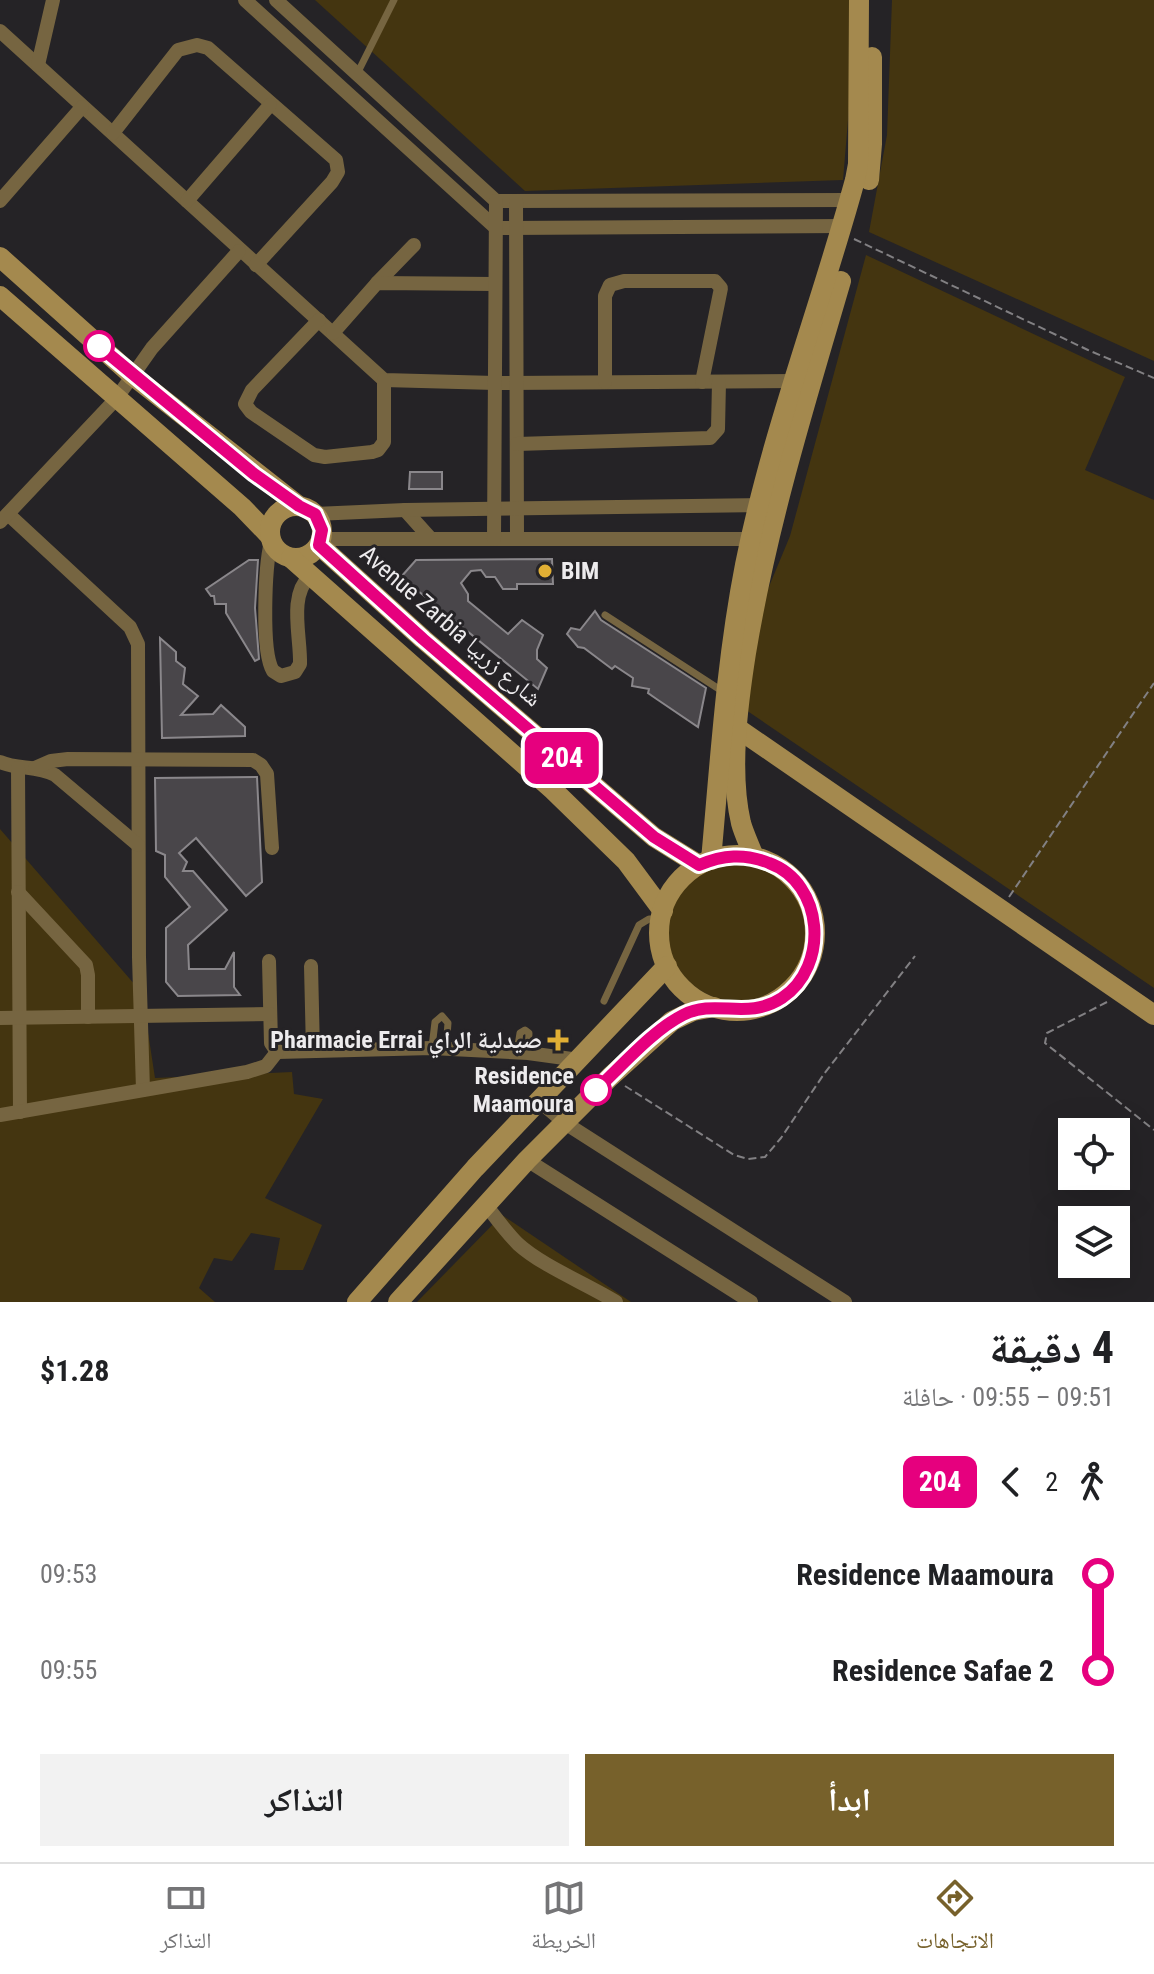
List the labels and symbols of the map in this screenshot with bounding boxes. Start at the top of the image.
unlabelled marker [84,331,114,361]
street label: Avenue Zarbia شارع زربيا [354,540,547,713]
place label: BIM [561,557,599,585]
marker: BIM [536,562,554,580]
line badge: 204 [516,732,608,784]
place label: Pharmacie Errai صيدلية الراي [270,1026,542,1059]
marker: Pharmacie Errai صيدلية الراي [549,1031,567,1049]
place label: Residence Maamoura [473,1062,574,1118]
marker: Residence Maamoura [581,1075,611,1105]

